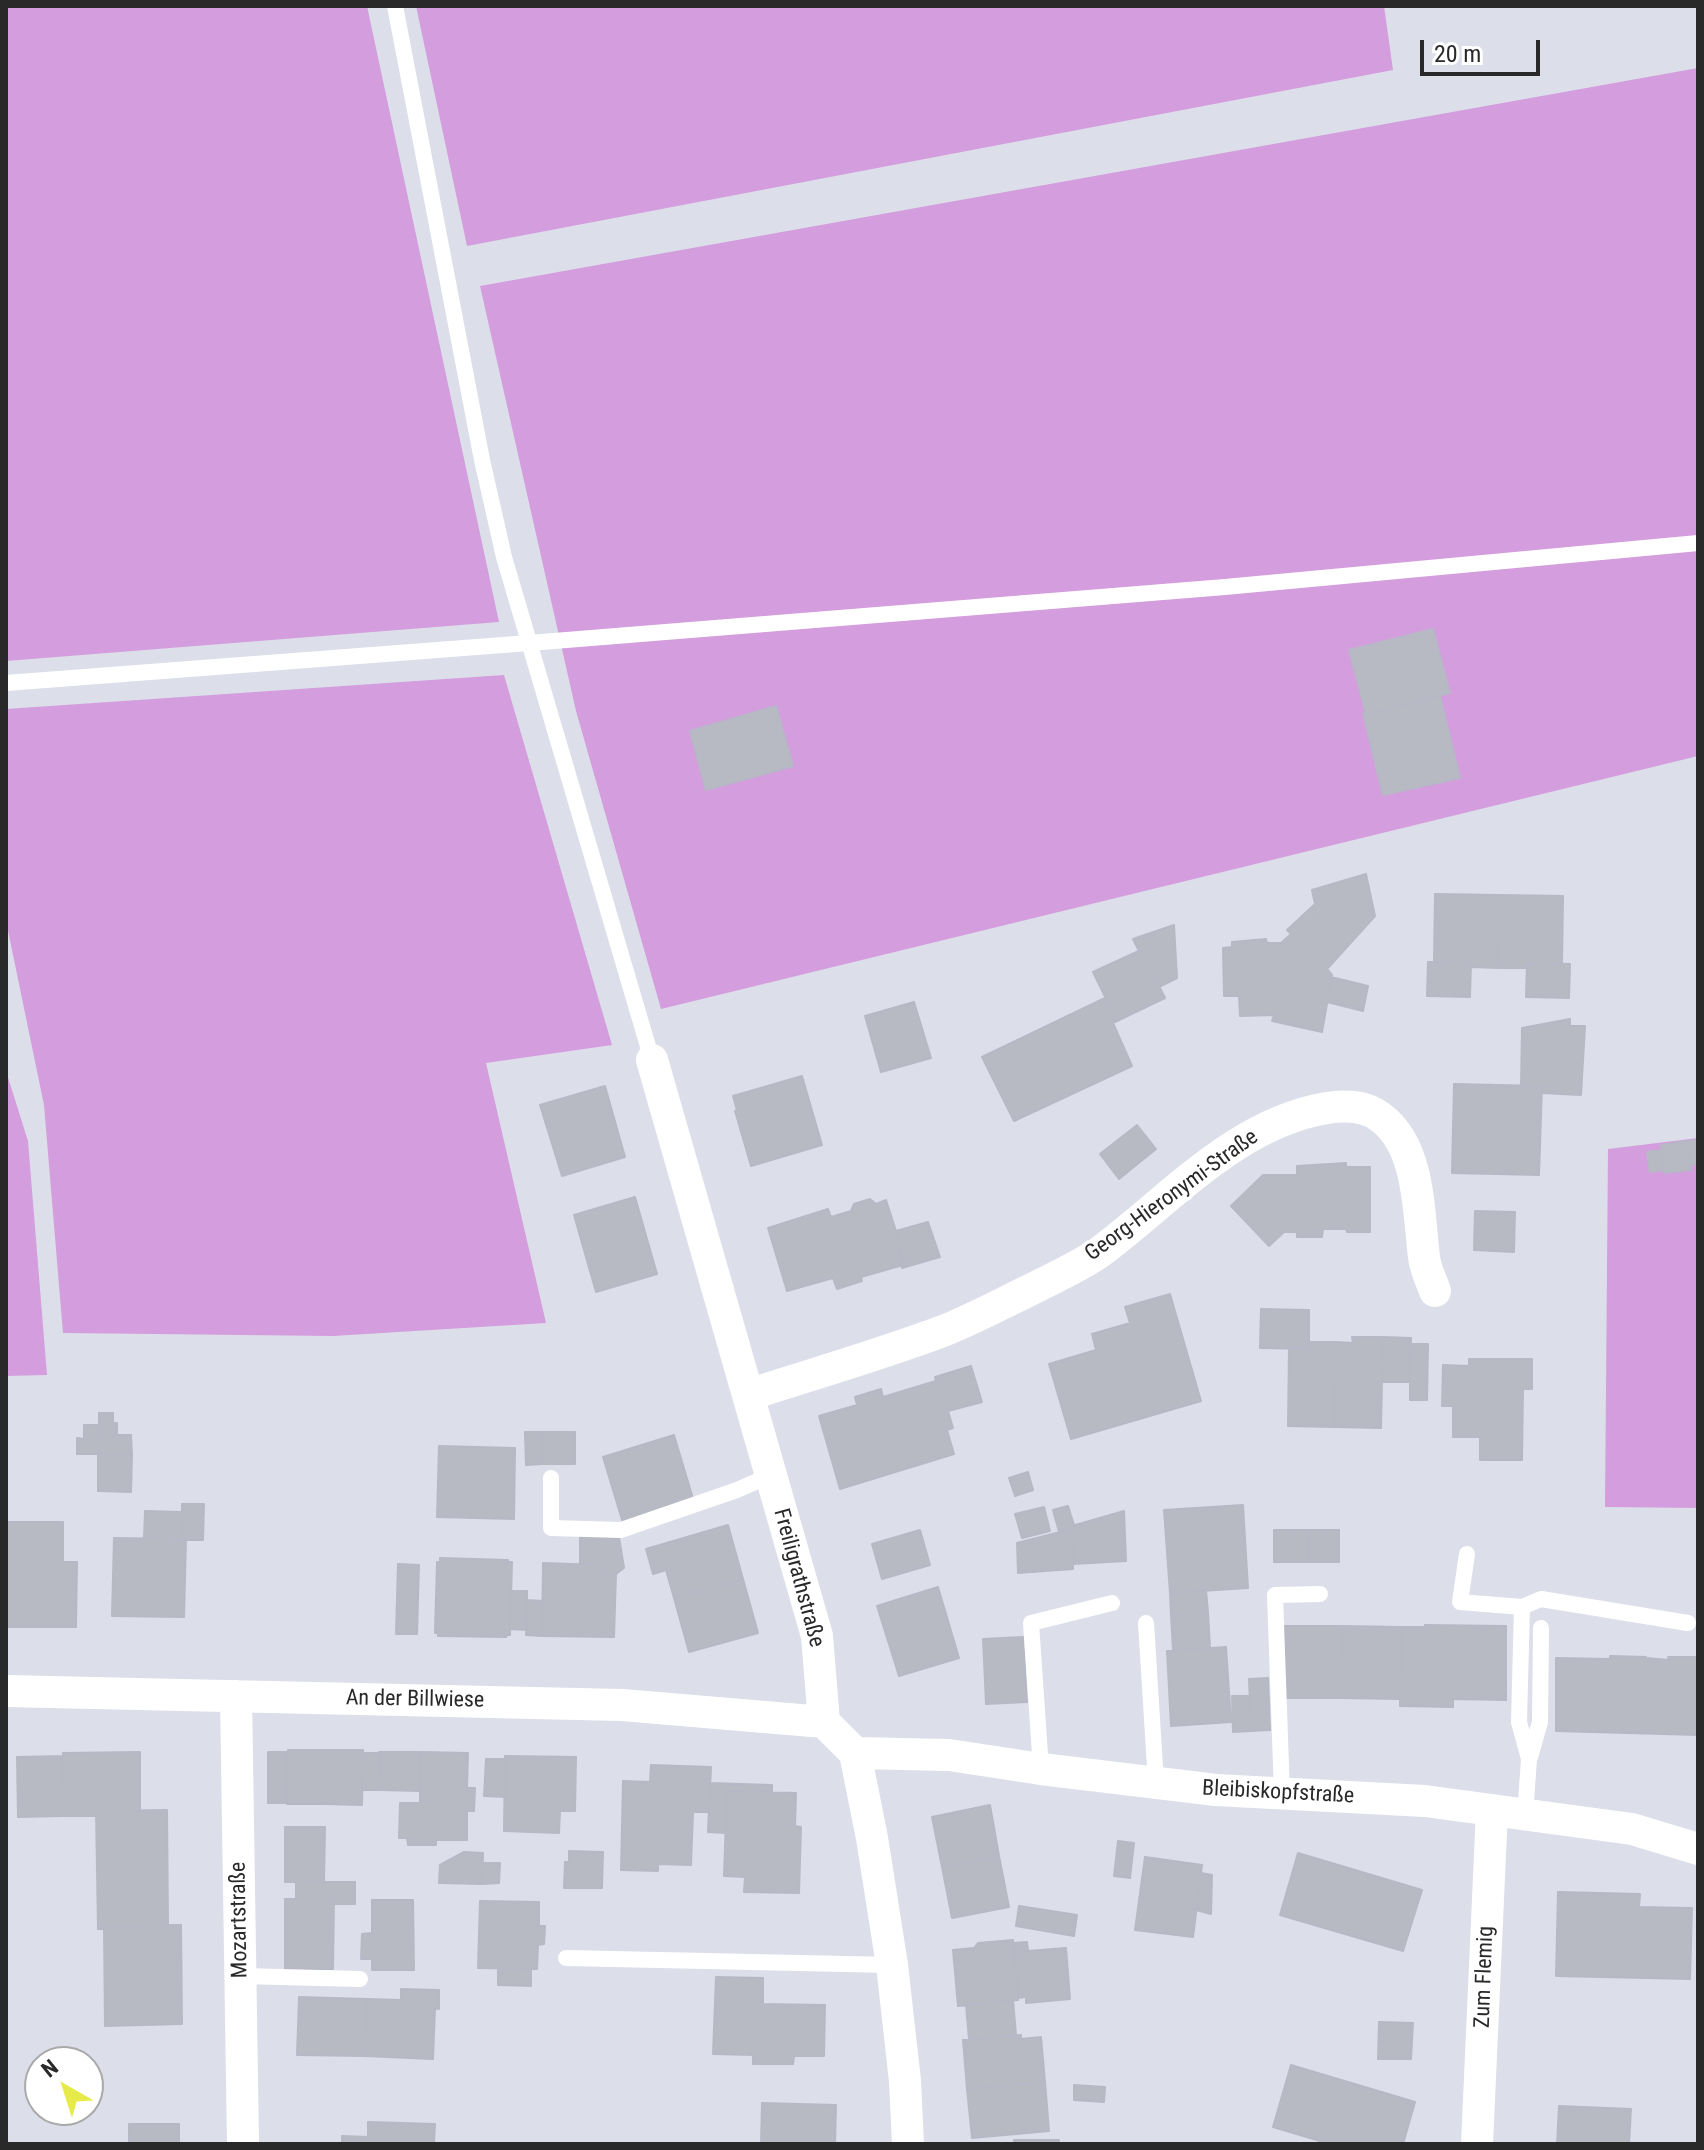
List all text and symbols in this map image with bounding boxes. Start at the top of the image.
scale bar [1424,24,1544,74]
text: 20 m [1434,40,1481,68]
street label: Georg-Hieronymi-Straße [1080,1124,1264,1268]
street label: Freiligrathstraße [767,1506,829,1650]
street label: An der Billwiese [346,1686,484,1714]
street label: Bleibiskopfstraße [1201,1776,1355,1810]
street label: Mozartstraße [226,1861,254,1979]
street label: Zum Flemig [1470,1926,1500,2028]
north arrow [24,2046,104,2126]
text: N [37,2055,63,2082]

